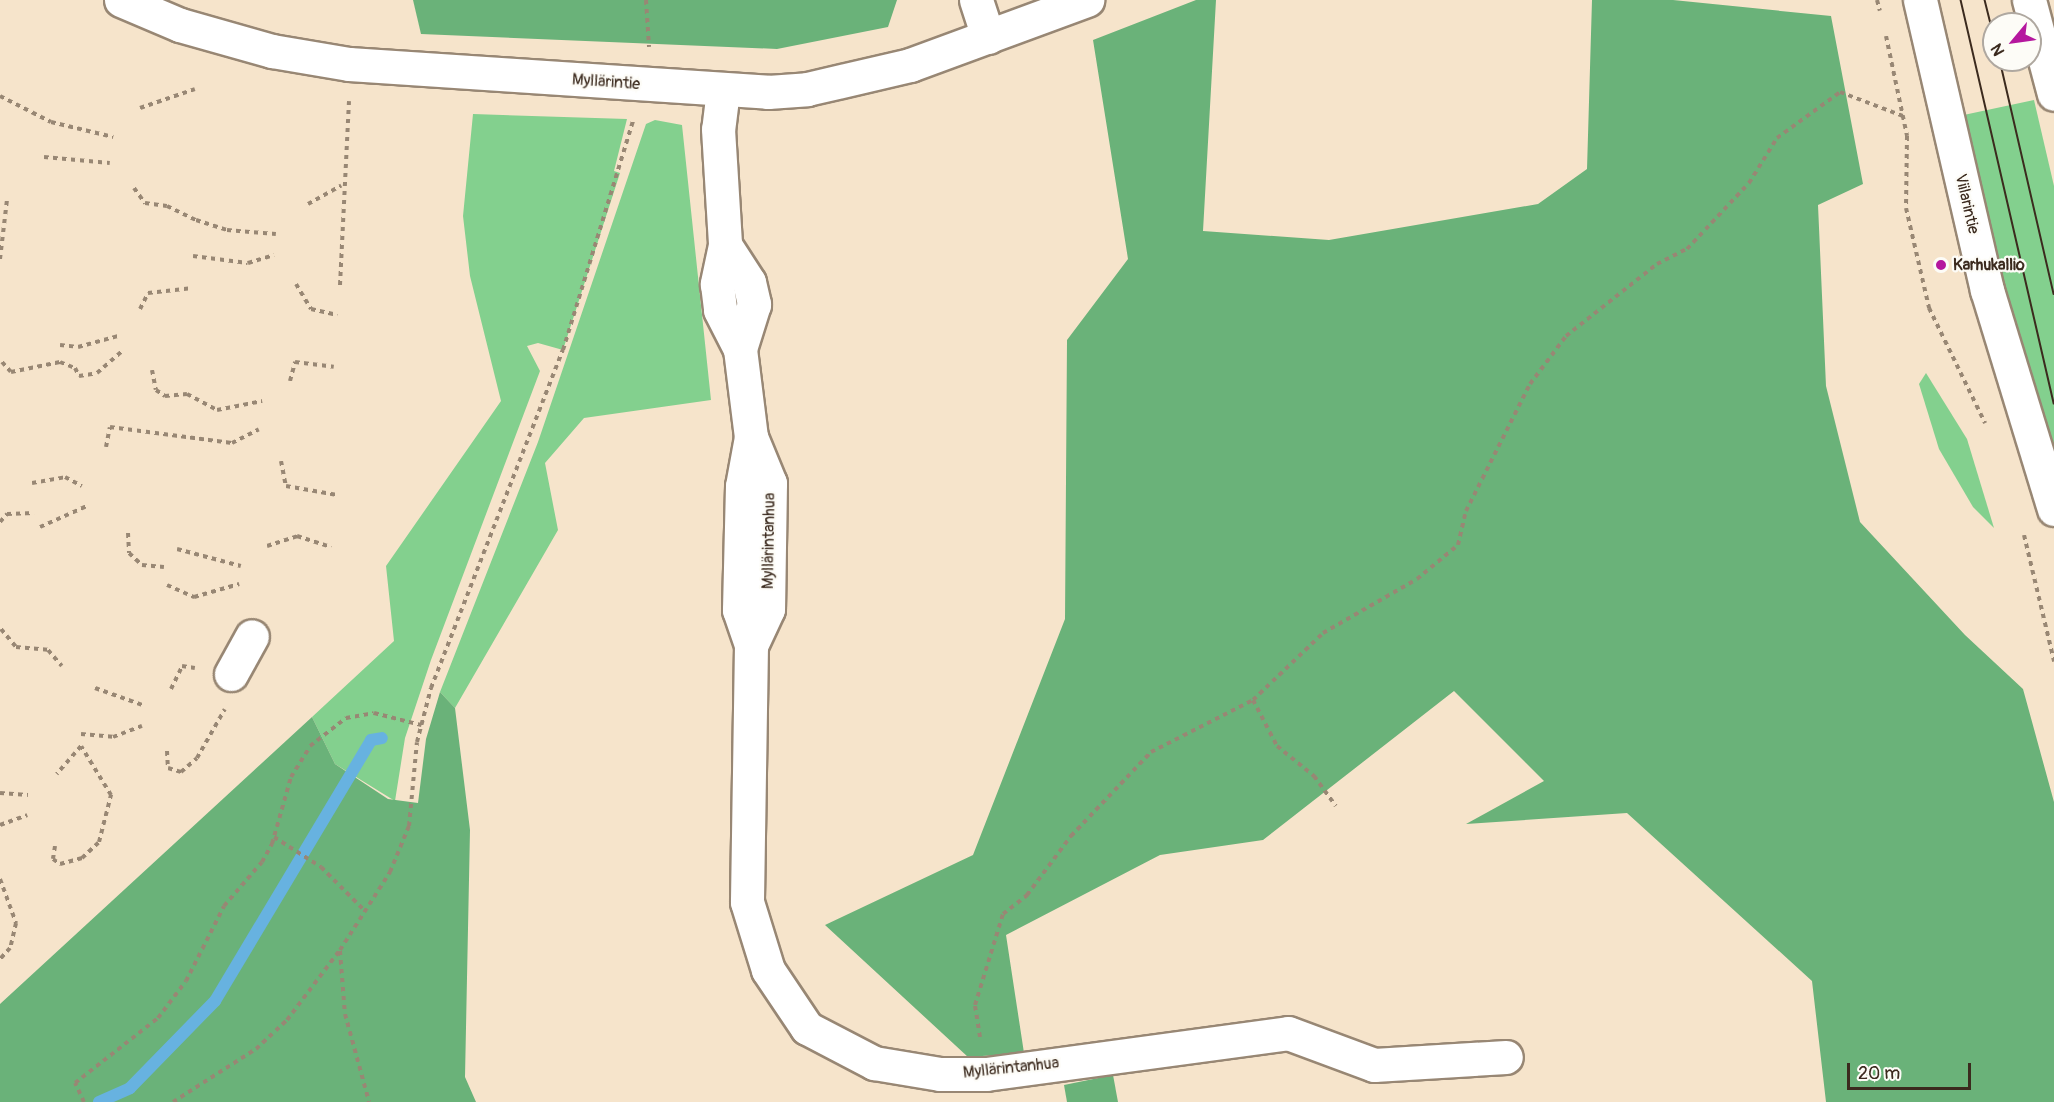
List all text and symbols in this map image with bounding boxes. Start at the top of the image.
north arrow [1982,12,2042,72]
text: N [1987,40,2009,59]
street label: Myllärintie [571,70,641,94]
street label: Viilarintie [1951,172,1983,236]
place label: Karhukallio [1953,255,2025,275]
marker: Karhukallio [1934,258,1948,272]
street label: Myllärintanhua [759,493,779,589]
scale bar [1850,1051,1974,1089]
street label: Myllärintanhua [962,1053,1060,1083]
text: 20 m [1858,1062,1900,1085]

